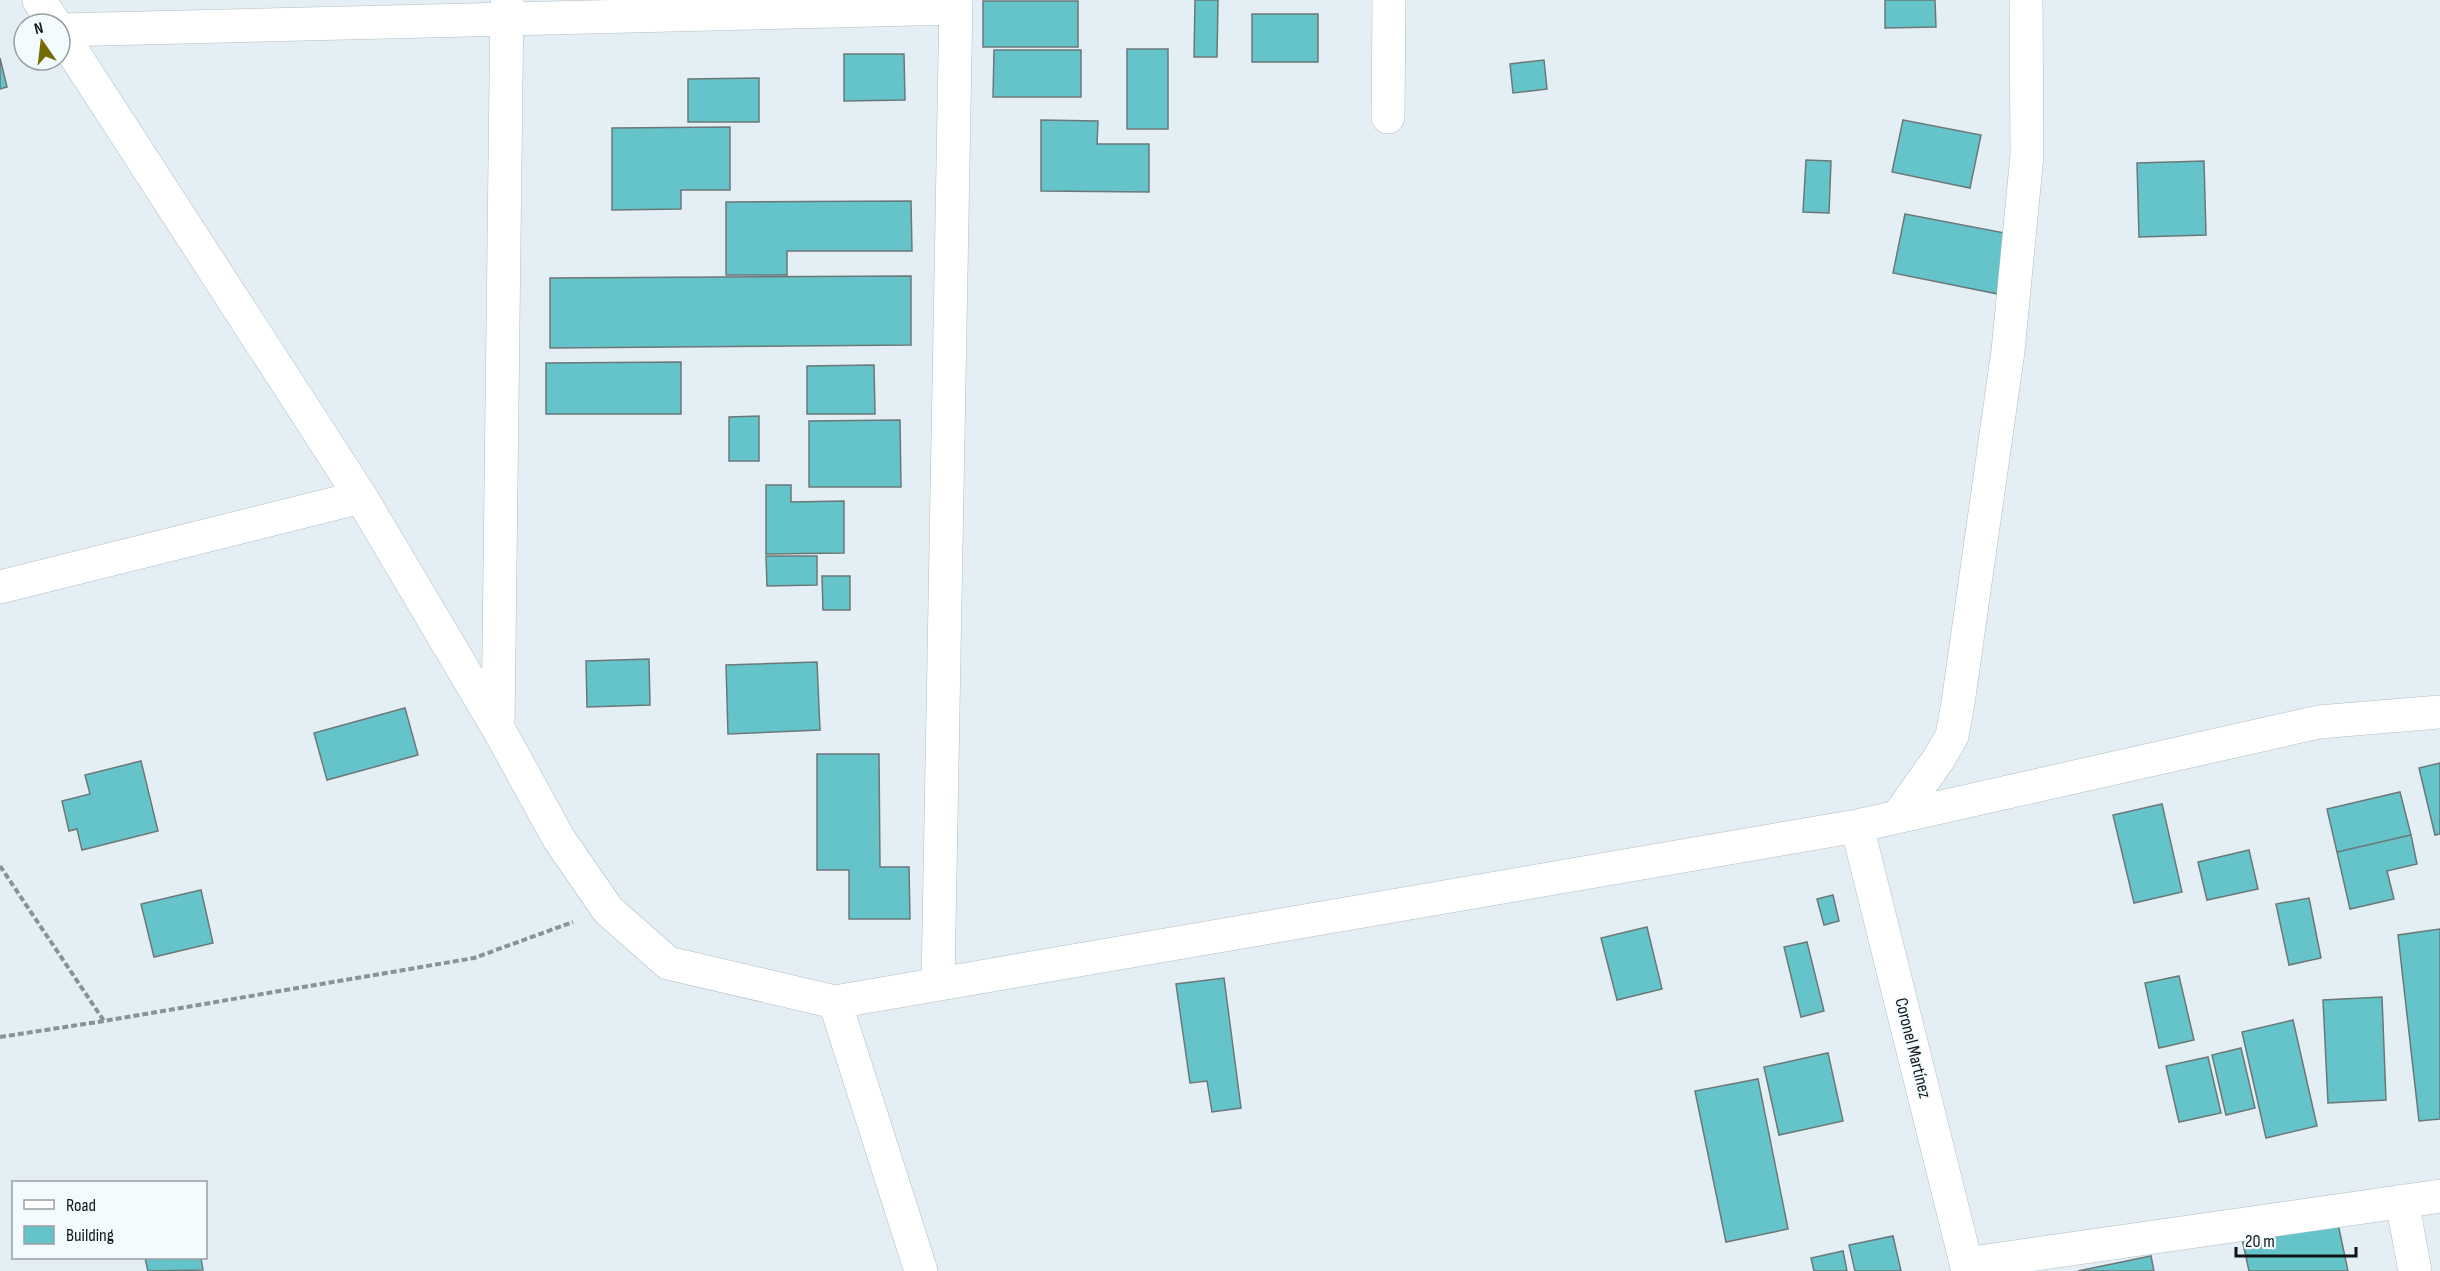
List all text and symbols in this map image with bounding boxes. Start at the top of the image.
north arrow [12,12,72,72]
text: N [32,19,45,39]
street label: Coronel Martínez [1890,996,1936,1101]
legend [12,1181,207,1259]
text: Road [66,1195,96,1216]
scale bar [2236,1220,2356,1258]
text: Building [66,1225,114,1246]
text: 20 m [2245,1231,2275,1252]

